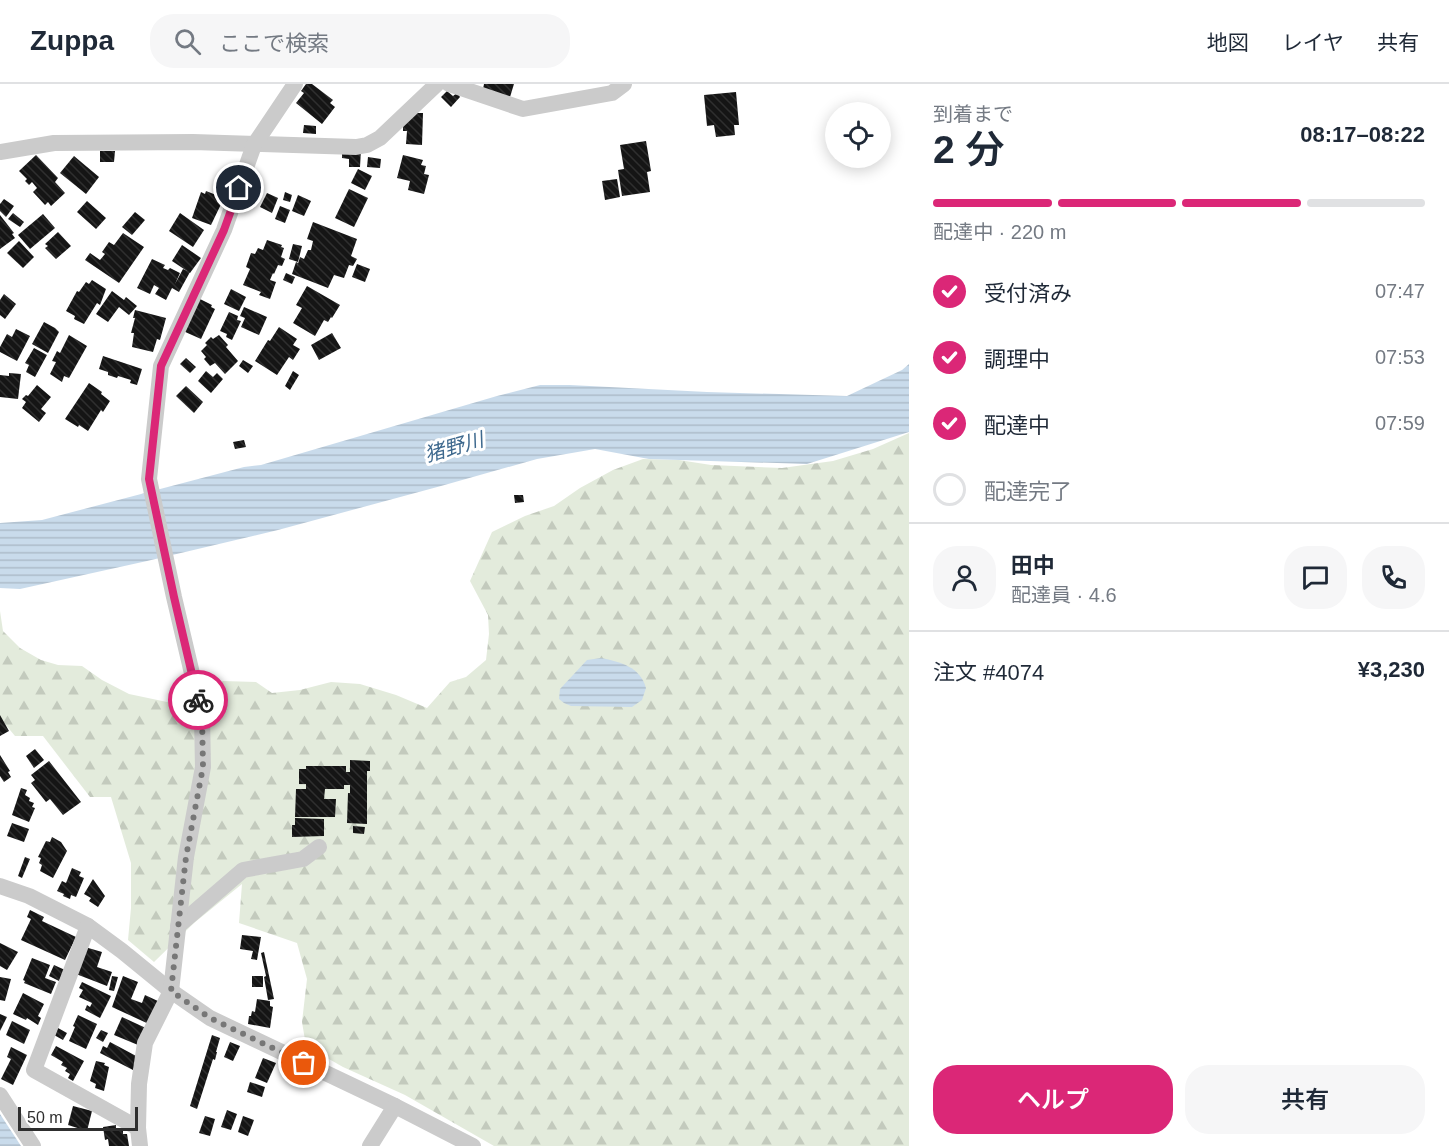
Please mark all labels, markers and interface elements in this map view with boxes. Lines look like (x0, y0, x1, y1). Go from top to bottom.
search box (150, 14, 570, 68)
text: Zuppa (30, 25, 114, 56)
icon: search (171, 25, 204, 58)
text: ここで検索 (219, 31, 329, 56)
text: 地図 (1207, 31, 1249, 54)
text: レイヤ (1282, 31, 1344, 54)
text: 共有 (1377, 31, 1419, 54)
map controls (825, 102, 891, 168)
button: locate (825, 102, 891, 168)
text: 到着まで (933, 103, 1013, 125)
text: 08:17–08:22 (1300, 122, 1425, 147)
text: 2 分 (933, 128, 1005, 171)
pin (213, 162, 264, 213)
icon: home (222, 171, 255, 204)
text: 配達中 · 220 m (933, 221, 1066, 243)
icon: check (933, 275, 966, 308)
text: 07:47 (1375, 280, 1425, 302)
text: 受付済み (984, 281, 1072, 306)
icon: check (933, 341, 966, 374)
text: 07:53 (1375, 346, 1425, 368)
text: 調理中 (984, 347, 1050, 372)
icon: check (933, 407, 966, 440)
text: 07:59 (1375, 412, 1425, 434)
text: 配達中 (984, 413, 1050, 438)
water label: 猪野川 (422, 428, 488, 466)
text: 配達完了 (984, 479, 1072, 504)
button: person (933, 546, 996, 609)
button: chat (1284, 546, 1347, 609)
button: phone (1362, 546, 1425, 609)
text: 田中 (1011, 553, 1055, 578)
text: 配達員 · 4.6 (1011, 584, 1117, 606)
text: ¥3,230 (1358, 657, 1425, 682)
text: 注文 #4074 (933, 660, 1044, 685)
courier (168, 670, 228, 730)
icon: bike (182, 684, 215, 717)
pin (278, 1037, 329, 1088)
icon: bag (287, 1046, 320, 1079)
button: ヘルプ (933, 1065, 1173, 1134)
button: 共有 (1185, 1065, 1425, 1134)
scale bar (18, 1104, 138, 1132)
text: 50 m (27, 1109, 63, 1126)

